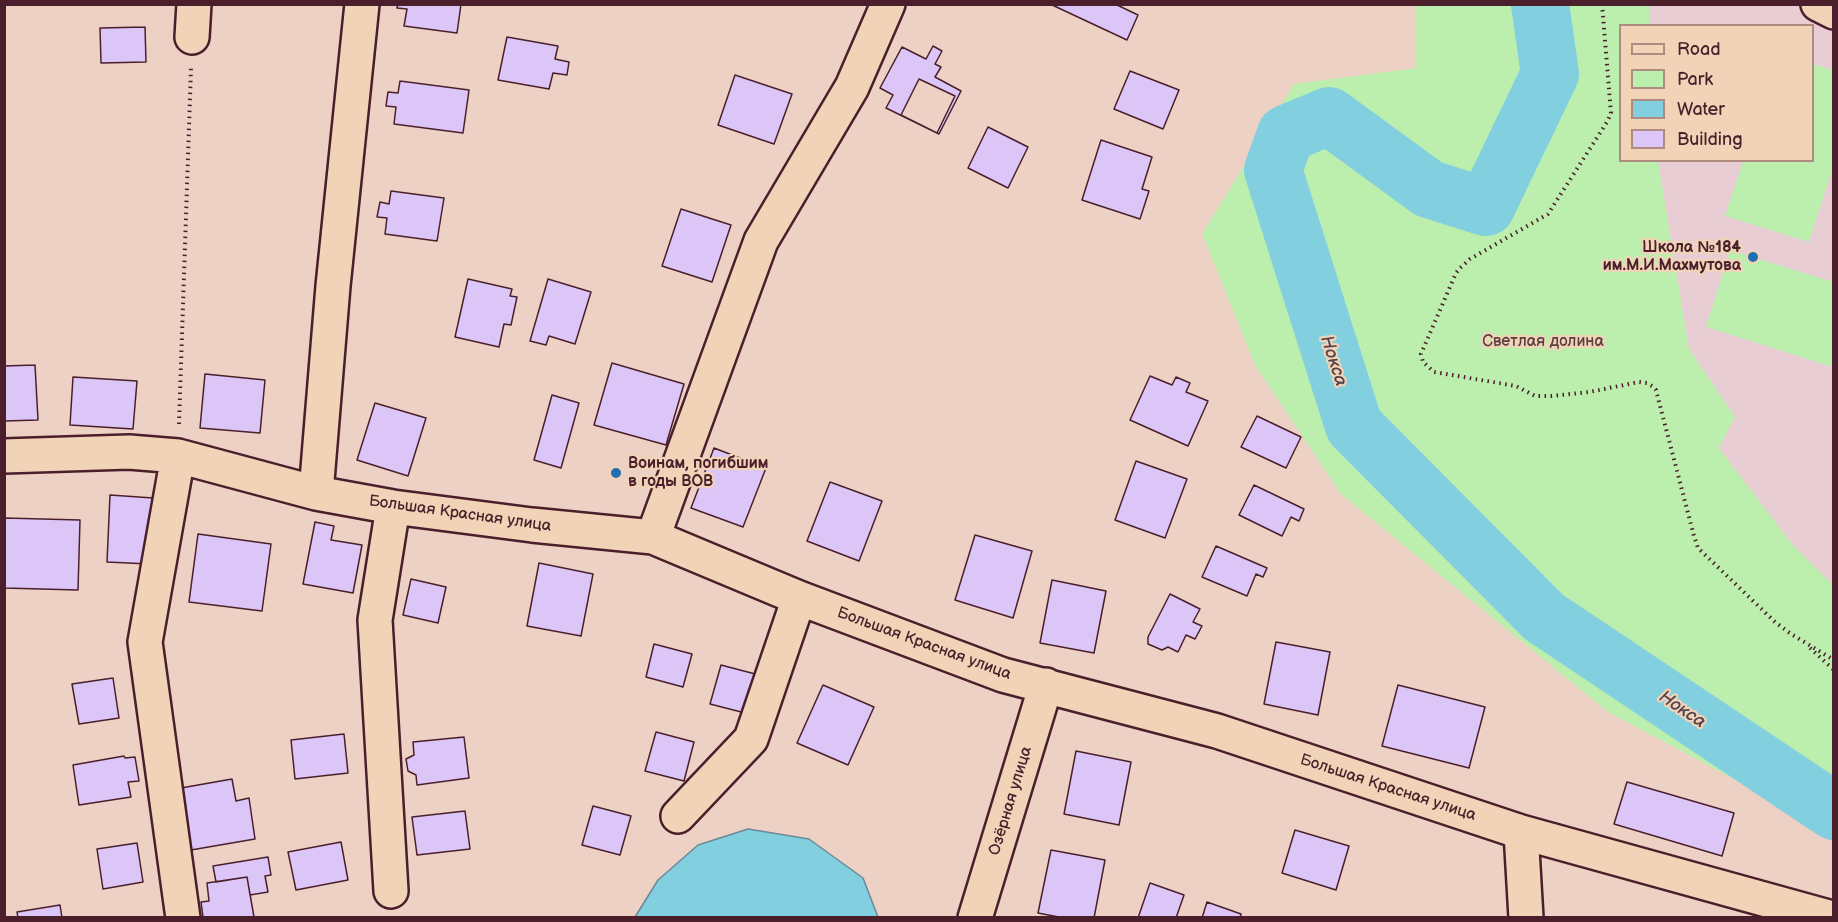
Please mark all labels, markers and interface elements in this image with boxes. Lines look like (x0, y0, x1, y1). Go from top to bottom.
legend (1619, 24, 1814, 162)
text: Road (1677, 39, 1721, 60)
text: Park (1677, 69, 1713, 90)
text: Water (1677, 99, 1725, 120)
text: Building (1677, 129, 1743, 150)
place label: Школа №184 им.М.И.Махмутова (1603, 238, 1741, 276)
marker: Школа №184 им.М.И.Махмутова (1746, 250, 1760, 264)
park label: Светлая долина (1482, 332, 1604, 352)
water label: Нокса (1315, 333, 1351, 389)
place label: Воинам, погибшим в годы ВОВ (628, 454, 768, 492)
marker: Воинам, погибшим в годы ВОВ (609, 466, 623, 480)
street label: Большая Красная улица (368, 492, 552, 536)
street label: Большая Красная улица (834, 604, 1014, 684)
water label: Нокса (1654, 687, 1710, 733)
street label: Озёрная улица (985, 744, 1037, 858)
street label: Большая Красная улица (1298, 750, 1478, 826)

